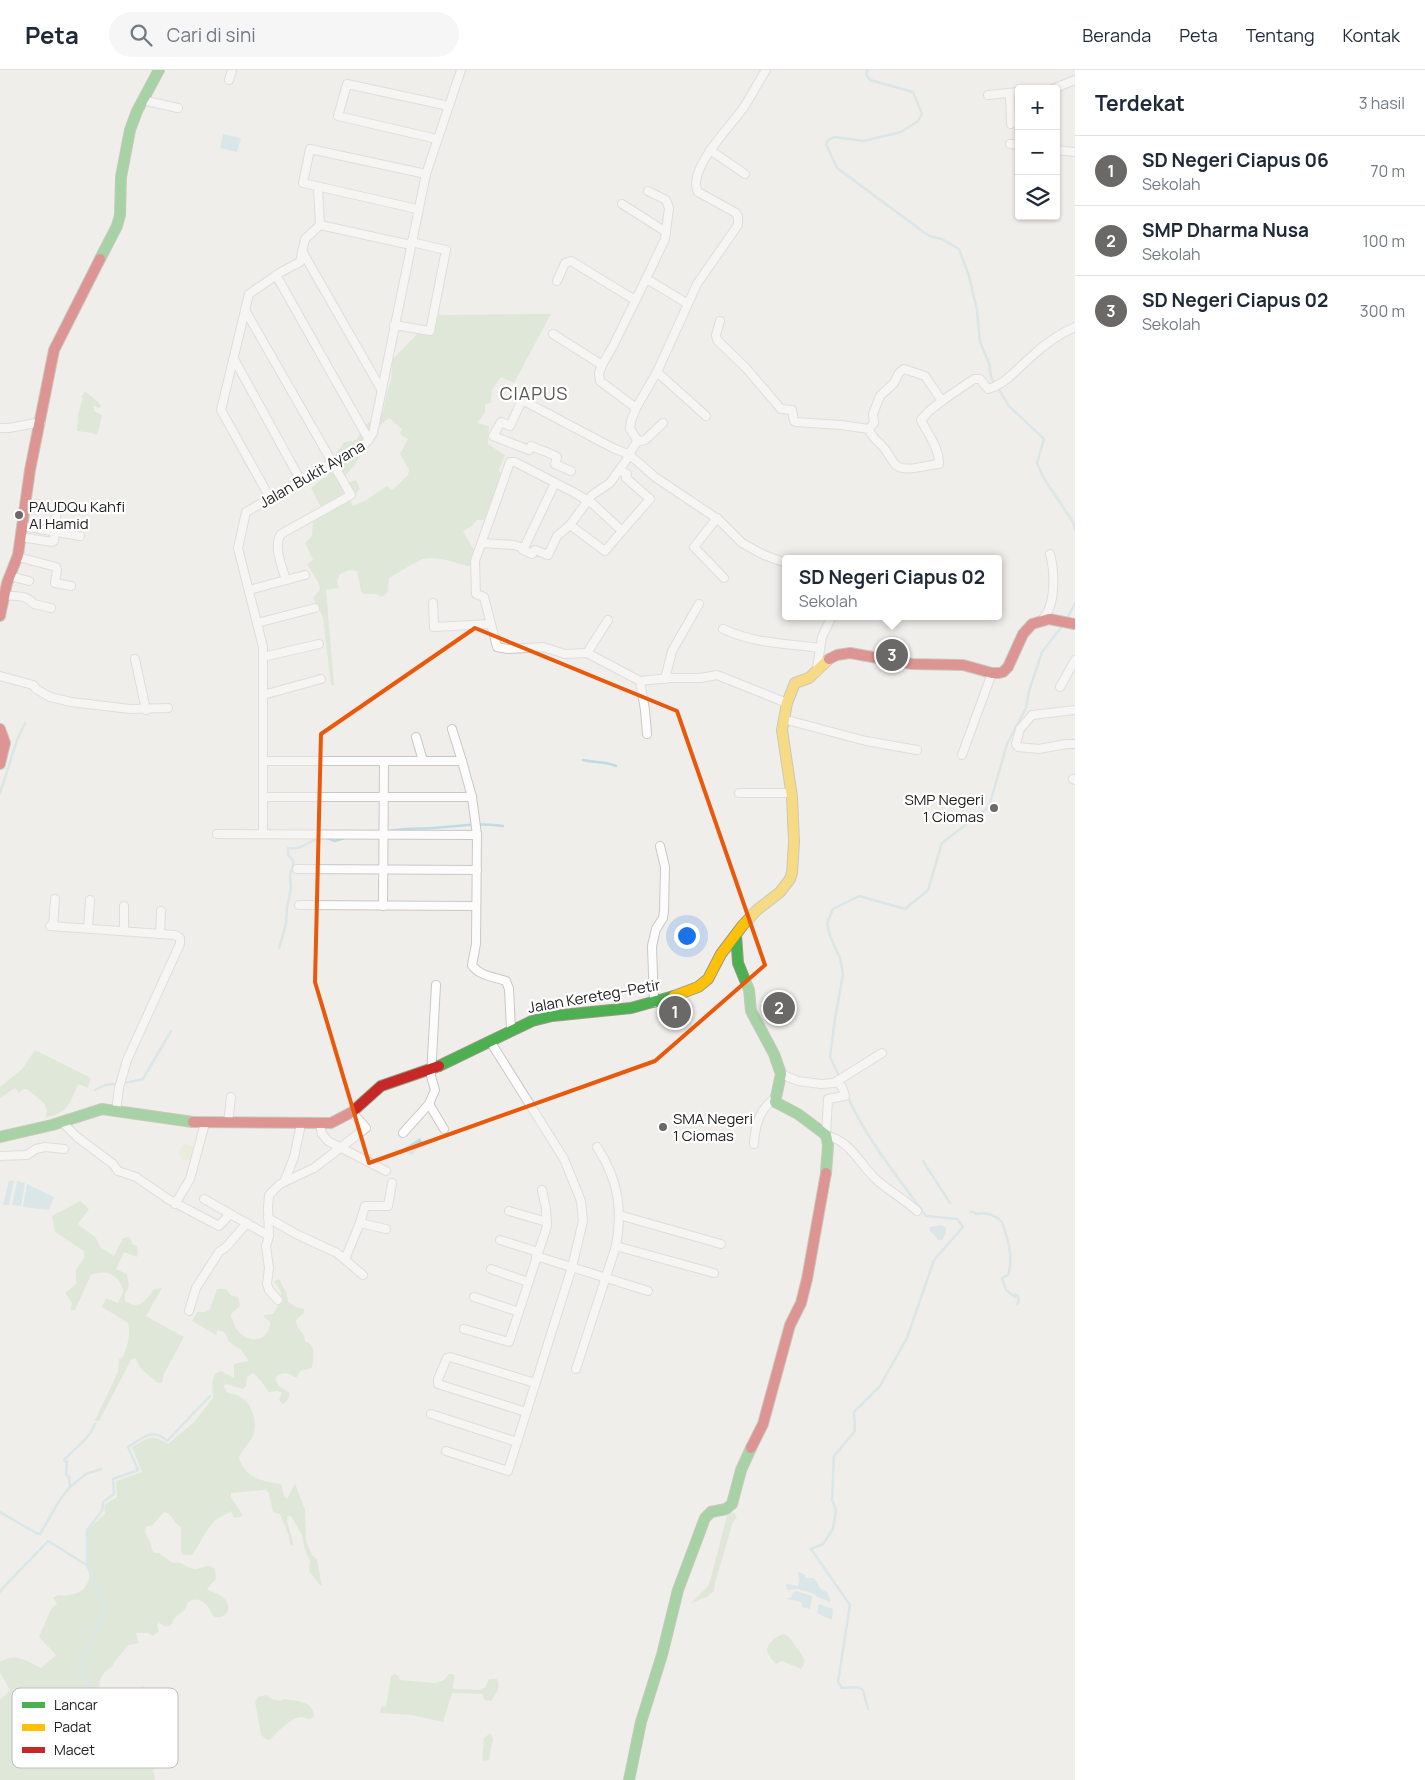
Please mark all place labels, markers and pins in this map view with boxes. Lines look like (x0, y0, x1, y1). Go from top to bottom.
place label: PAUDQu Kahfi Al Hamid (29, 496, 125, 534)
marker: PAUDQu Kahfi Al Hamid (13, 509, 25, 521)
pin: 3 (876, 636, 908, 674)
place label: SMP Negeri 1 Ciomas (904, 789, 984, 827)
marker: SMP Negeri 1 Ciomas (988, 802, 1000, 814)
pin: 2 (763, 989, 795, 1027)
pin: 1 (659, 993, 691, 1031)
place label: SMA Negeri 1 Ciomas (673, 1108, 753, 1146)
marker: SMA Negeri 1 Ciomas (657, 1121, 669, 1133)

